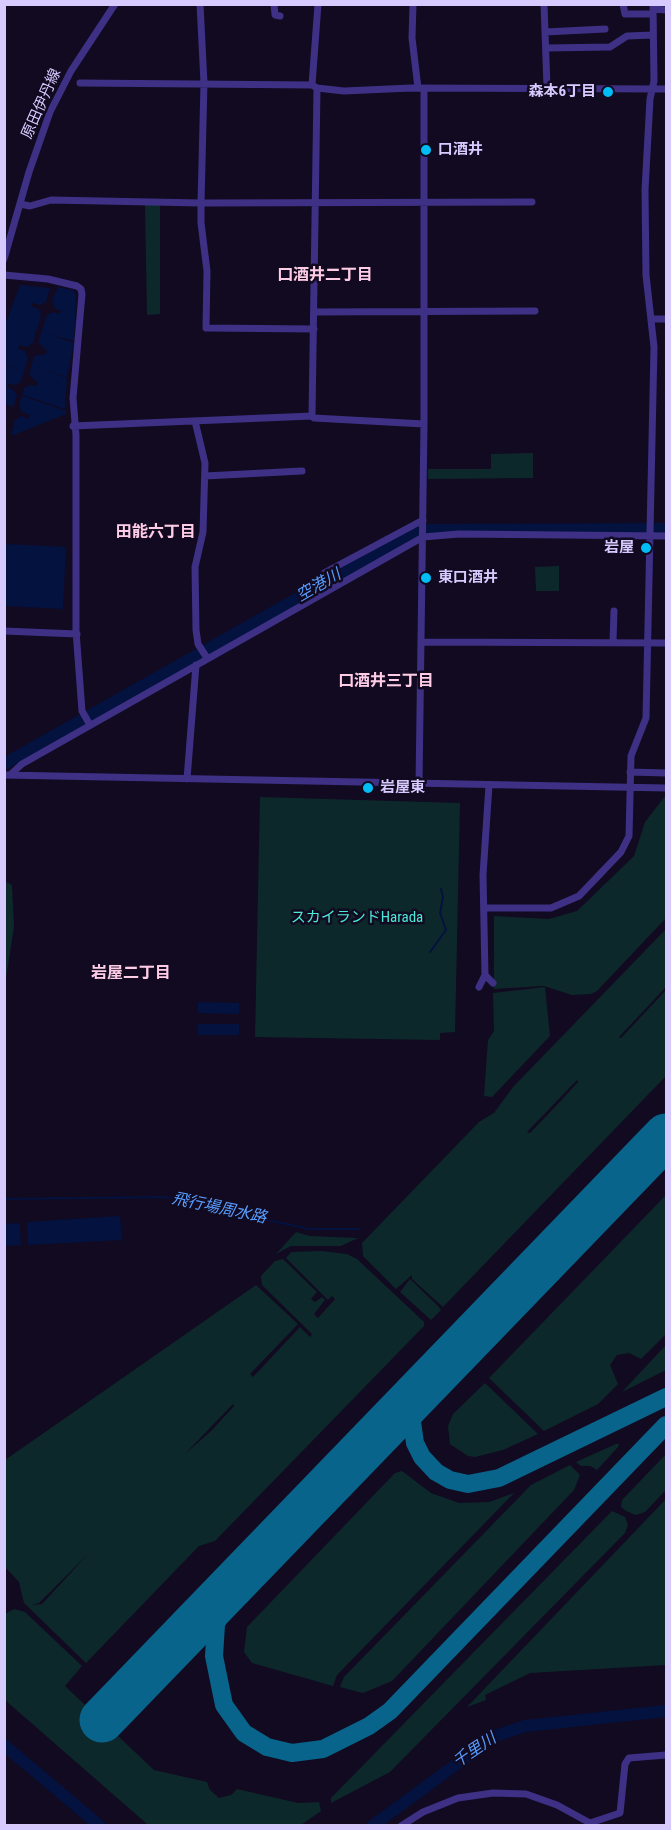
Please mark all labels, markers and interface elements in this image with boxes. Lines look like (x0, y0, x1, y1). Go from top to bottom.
street label: 原田伊丹線 (19, 66, 65, 142)
place label: 森本6丁目 (528, 83, 596, 101)
marker: 森本6丁目 (601, 85, 615, 99)
place label: 口酒井 (438, 141, 483, 159)
marker: 口酒井 (419, 143, 433, 157)
district label: 口酒井二丁目 (277, 266, 373, 286)
district label: 田能六丁目 (116, 523, 196, 543)
place label: 岩屋 (604, 539, 634, 557)
marker: 岩屋 (639, 541, 653, 555)
water label: 空港川 (293, 566, 345, 606)
place label: 東口酒井 (438, 569, 498, 587)
marker: 東口酒井 (419, 571, 433, 585)
district label: 口酒井三丁目 (338, 672, 434, 692)
place label: 岩屋東 (380, 779, 425, 797)
marker: 岩屋東 (361, 781, 375, 795)
park label: スカイランドHarada (291, 909, 423, 927)
district label: 岩屋二丁目 (91, 964, 171, 984)
water label: 飛行場周水路 (170, 1190, 268, 1228)
water label: 千里川 (450, 1730, 500, 1772)

